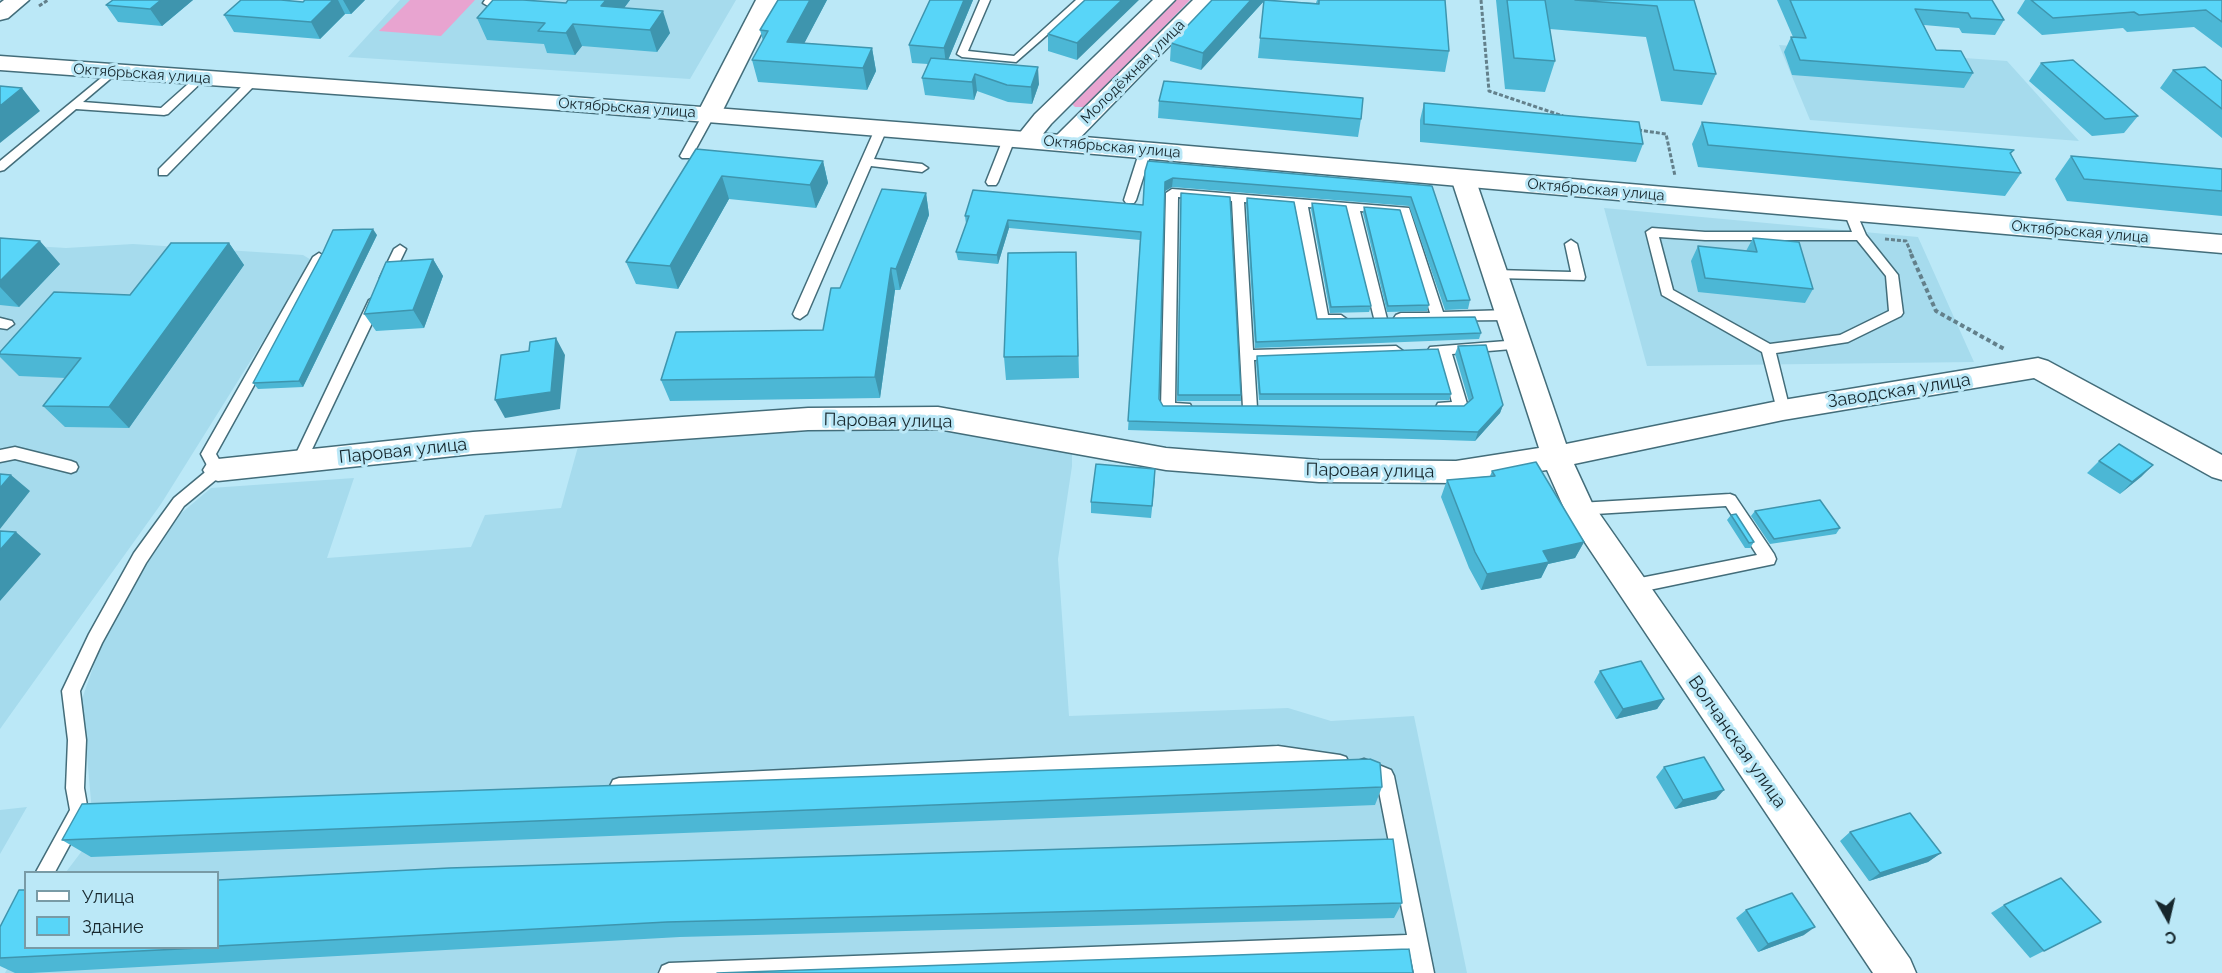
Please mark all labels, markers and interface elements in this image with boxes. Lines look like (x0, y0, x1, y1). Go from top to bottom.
street label: Молодёжная улица (1077, 16, 1189, 128)
street label: Октябрьская улица (73, 60, 211, 88)
street label: Октябрьская улица (558, 94, 696, 122)
street label: Октябрьская улица (1043, 132, 1181, 162)
street label: Октябрьская улица (1527, 175, 1665, 205)
street label: Октябрьская улица (2011, 217, 2149, 247)
street label: Заводская улица (1826, 369, 1972, 413)
street label: Паровая улица (823, 409, 953, 433)
street label: Паровая улица (338, 434, 468, 468)
street label: Паровая улица (1305, 459, 1435, 483)
street label: Волчанская улица (1683, 672, 1791, 812)
legend (24, 871, 219, 949)
text: Улица (82, 886, 134, 907)
north arrow (2138, 889, 2198, 949)
text: Здание (82, 916, 144, 937)
text: С (2164, 927, 2177, 947)

